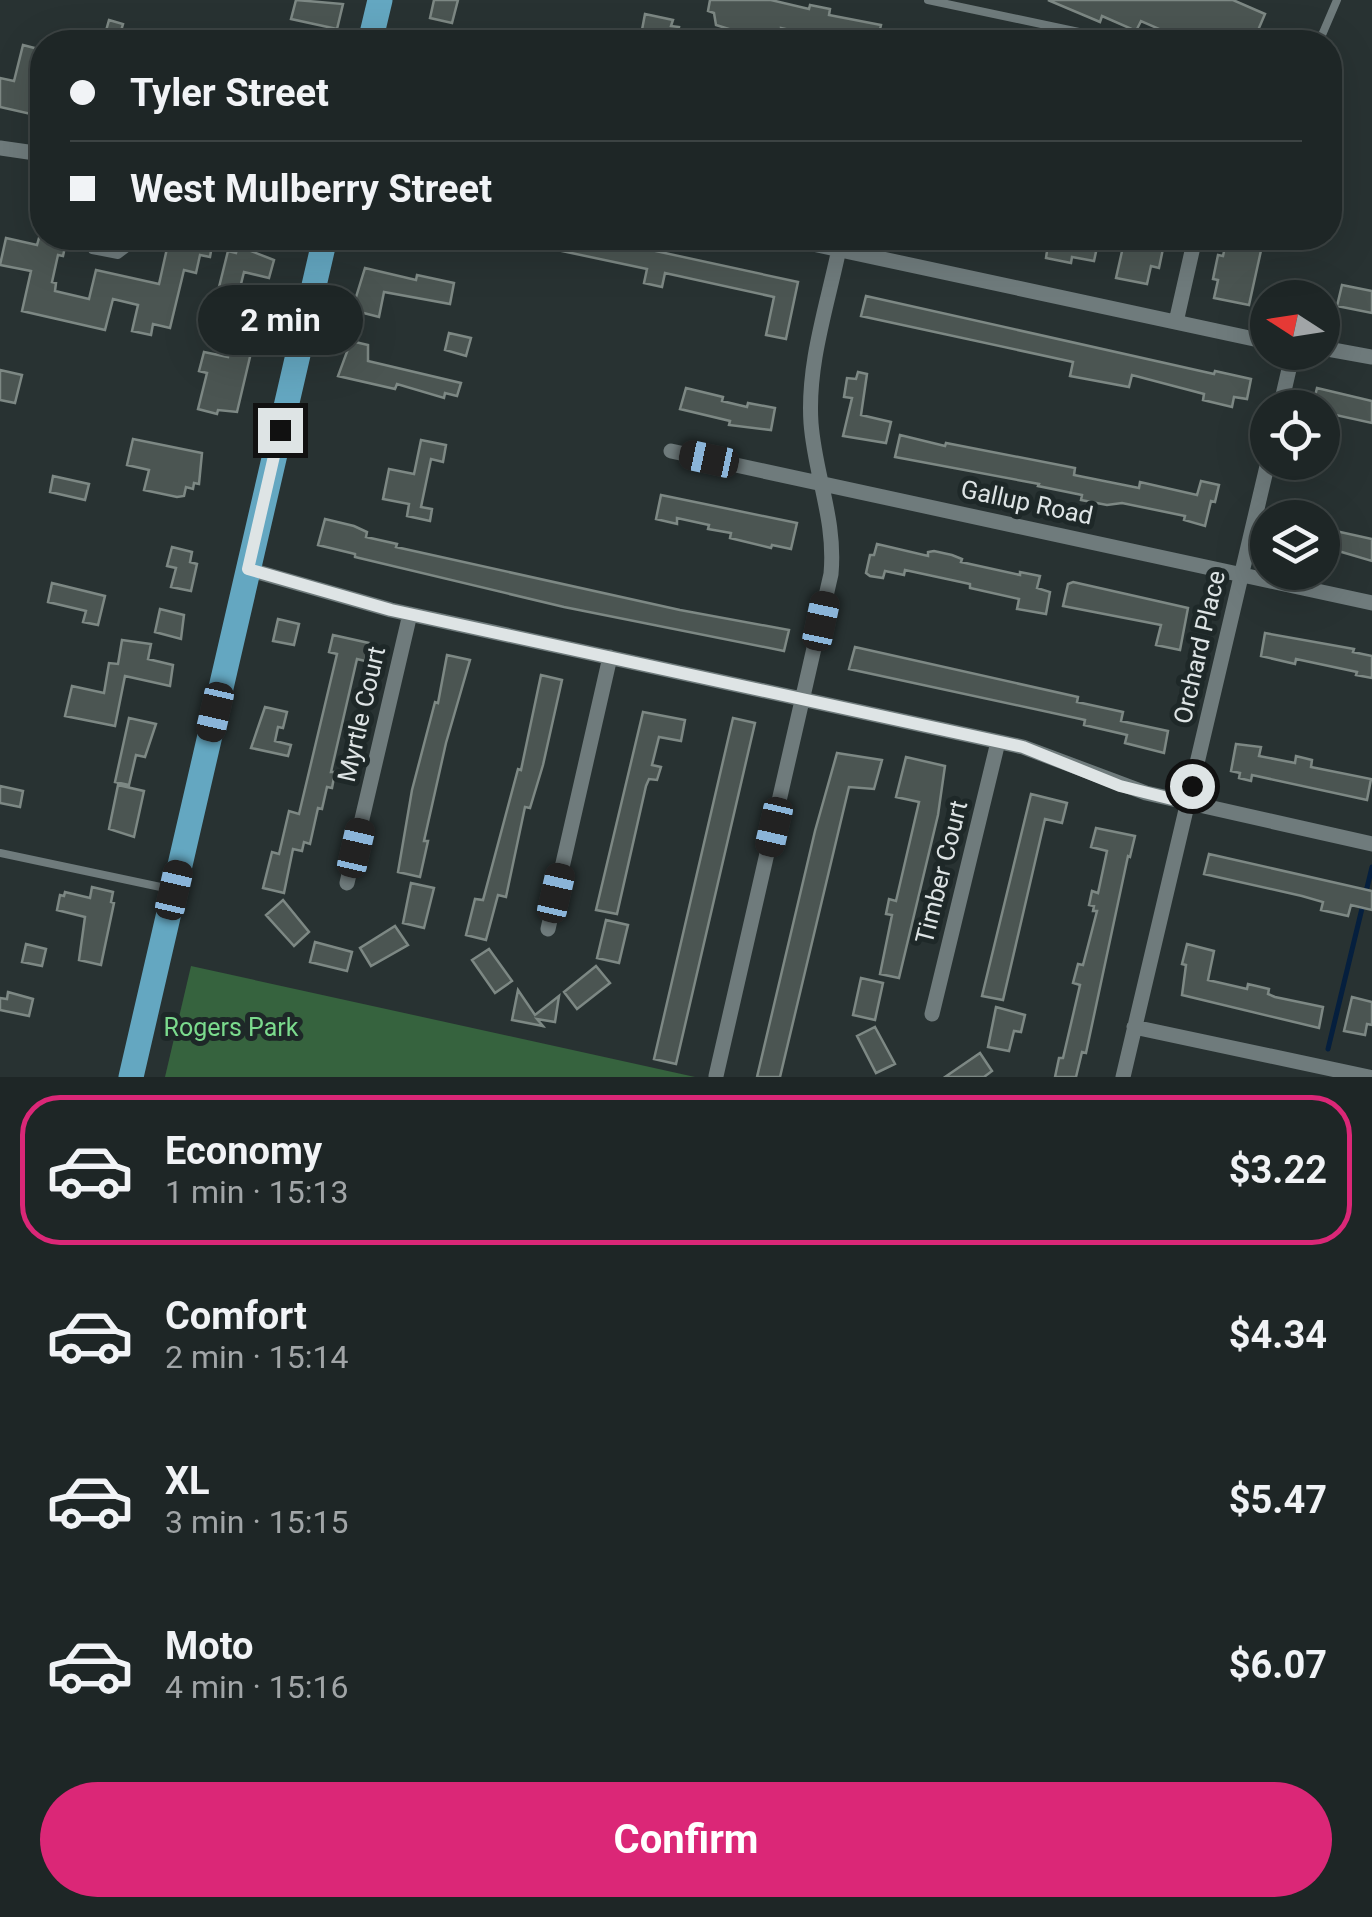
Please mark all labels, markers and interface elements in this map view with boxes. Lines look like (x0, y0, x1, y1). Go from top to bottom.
text: Tyler Street (130, 71, 329, 115)
text: West Mulberry Street (130, 167, 492, 211)
north arrow (1250, 280, 1340, 370)
map controls (1250, 280, 1340, 590)
callout: 2 min (198, 285, 362, 355)
text: 2 min (240, 301, 321, 339)
button: locate (1250, 390, 1340, 480)
route end (258, 408, 303, 453)
car (677, 438, 741, 480)
street label: Gallup Road (958, 474, 1096, 531)
button: layers (1250, 500, 1340, 590)
street label: Orchard Place (1168, 568, 1231, 726)
car (800, 589, 842, 653)
street label: Myrtle Court (332, 644, 391, 785)
car (194, 679, 236, 745)
route start (1170, 764, 1215, 809)
car (753, 794, 795, 860)
street label: Timber Court (910, 798, 973, 947)
car (335, 815, 377, 881)
car (153, 857, 195, 923)
car (535, 860, 577, 926)
park label: Rogers Park (164, 1013, 299, 1042)
icon: car (45, 1125, 135, 1215)
text: Economy (165, 1129, 322, 1173)
text: $3.22 (1229, 1148, 1327, 1192)
text: 1 min · 15:13 (165, 1173, 348, 1211)
icon: car (45, 1290, 135, 1380)
text: Comfort (165, 1294, 307, 1338)
text: $4.34 (1229, 1313, 1327, 1357)
text: 2 min · 15:14 (165, 1338, 348, 1376)
icon: car (45, 1455, 135, 1545)
text: XL (165, 1459, 210, 1503)
text: $5.47 (1229, 1478, 1327, 1522)
text: 3 min · 15:15 (165, 1503, 348, 1541)
icon: car (45, 1620, 135, 1710)
text: Moto (165, 1624, 254, 1668)
text: $6.07 (1229, 1643, 1327, 1687)
text: 4 min · 15:16 (165, 1668, 348, 1706)
button: Confirm (40, 1782, 1332, 1897)

